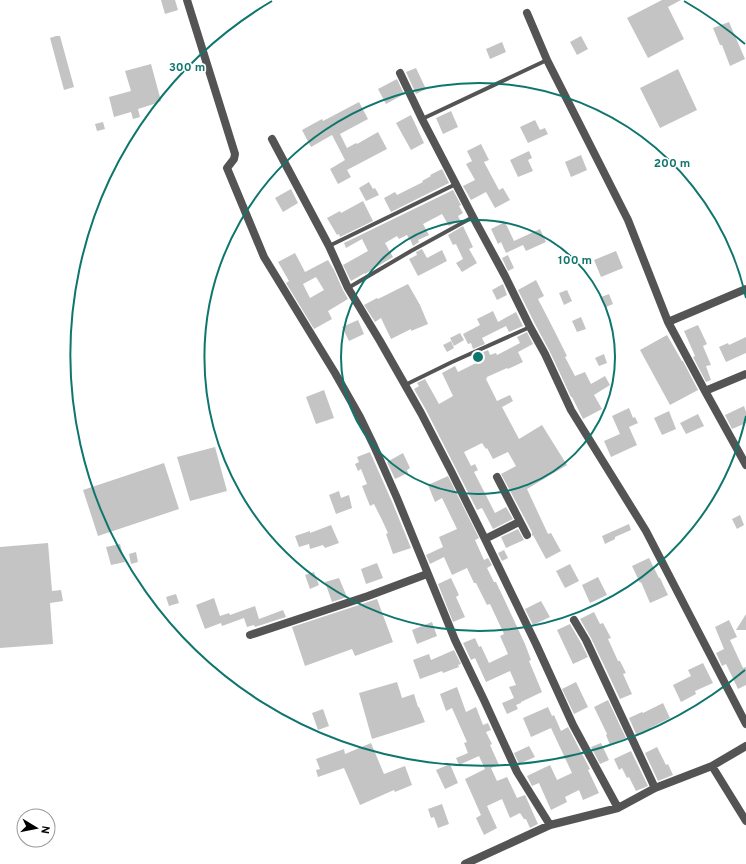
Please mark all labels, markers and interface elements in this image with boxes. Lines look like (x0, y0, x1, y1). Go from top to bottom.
text: 300 m (169, 60, 205, 76)
text: 200 m (654, 156, 690, 172)
text: 100 m (558, 253, 592, 269)
centre of rings (471, 350, 485, 364)
north arrow (16, 808, 56, 848)
text: N (37, 824, 52, 835)

